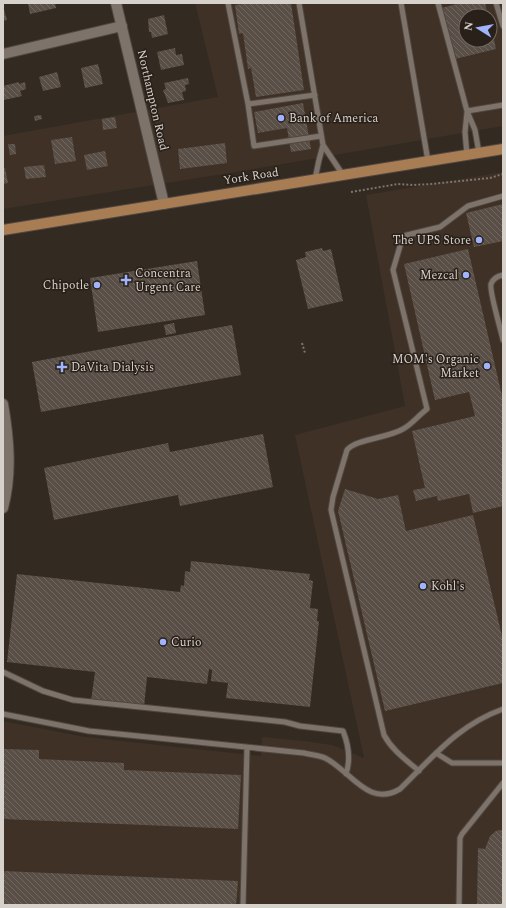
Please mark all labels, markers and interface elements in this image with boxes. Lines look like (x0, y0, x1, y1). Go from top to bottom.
north arrow (458, 8, 498, 48)
text: N (459, 20, 478, 32)
street label: Northampton Road (132, 48, 173, 153)
place label: Bank of America (289, 109, 378, 128)
marker: Bank of America (276, 113, 286, 123)
street label: York Road (222, 163, 280, 190)
place label: The UPS Store (393, 231, 471, 250)
marker: The UPS Store (474, 235, 484, 245)
place label: Concentra Urgent Care (135, 264, 201, 297)
place label: Mezcal (420, 266, 458, 285)
marker: Mezcal (461, 270, 471, 280)
marker: Concentra Urgent Care (120, 274, 132, 286)
place label: Chipotle (43, 276, 89, 295)
marker: Chipotle (92, 280, 102, 290)
place label: MOM's Organic Market (392, 350, 479, 383)
place label: DaVita Dialysis (71, 358, 154, 377)
marker: DaVita Dialysis (56, 361, 68, 373)
marker: MOM's Organic Market (482, 361, 492, 371)
place label: Kohl's (431, 577, 465, 596)
marker: Kohl's (418, 581, 428, 591)
place label: Curio (171, 633, 201, 652)
marker: Curio (158, 637, 168, 647)

